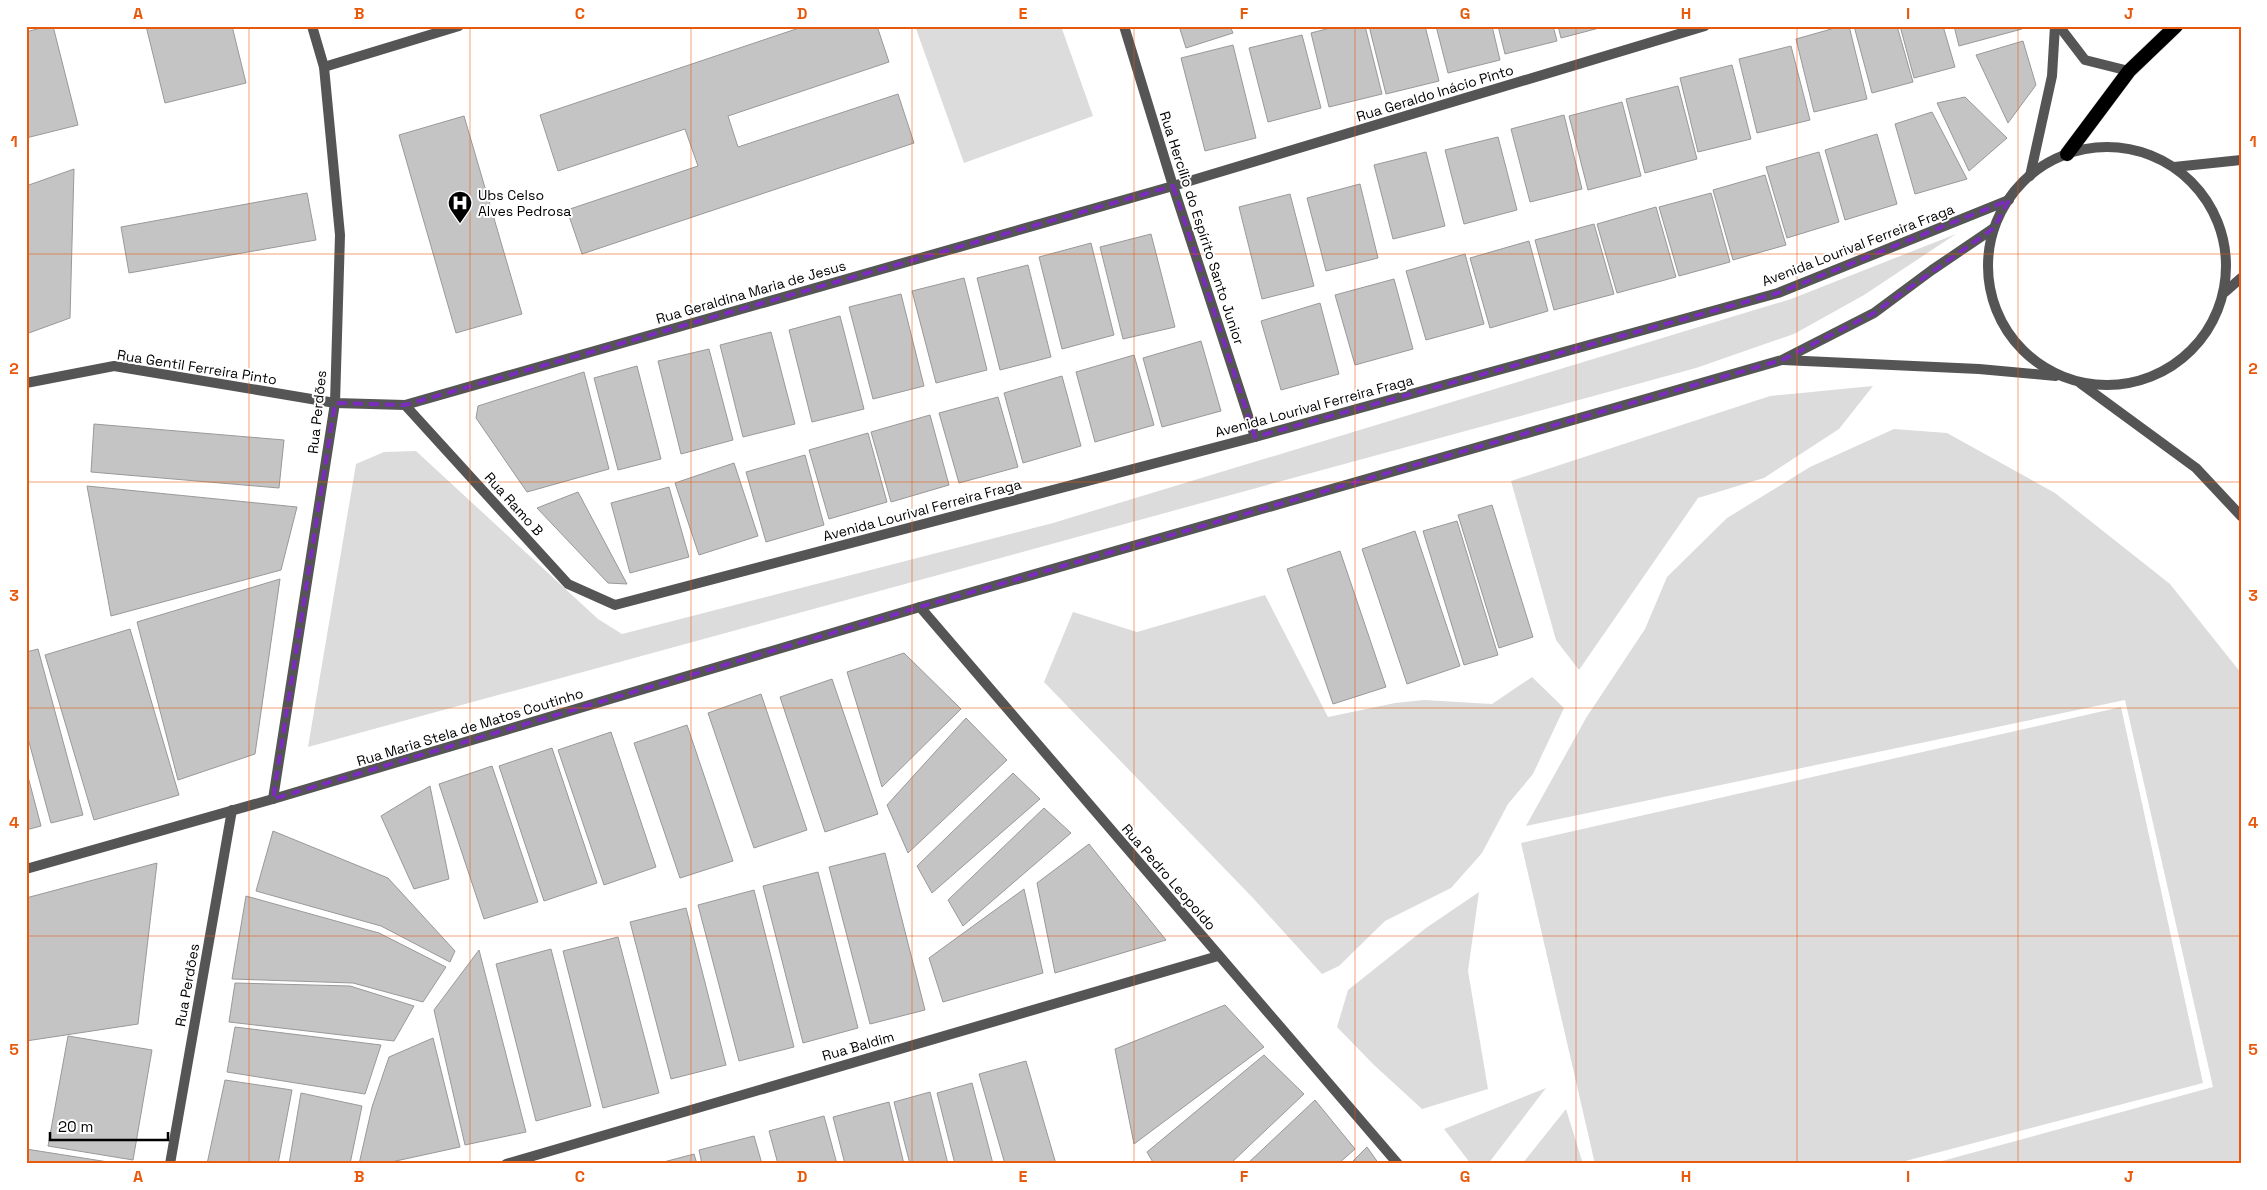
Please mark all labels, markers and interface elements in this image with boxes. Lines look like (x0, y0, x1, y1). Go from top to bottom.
text: A (133, 3, 143, 24)
text: B (354, 3, 364, 24)
text: C (575, 3, 585, 24)
text: D (797, 3, 807, 24)
text: E (1019, 3, 1028, 24)
text: F (1240, 3, 1249, 24)
text: G (1460, 3, 1470, 24)
text: H (1681, 3, 1691, 24)
text: I (1906, 3, 1910, 24)
text: J (2124, 3, 2134, 24)
street label: Rua Geraldo Inácio Pinto (1354, 61, 1516, 125)
street label: Rua Hercílio do Espírito Santo Junior (1156, 109, 1248, 347)
text: 1 (10, 131, 18, 152)
text: 1 (2249, 131, 2257, 152)
place label: Ubs Celso Alves Pedrosa (478, 186, 571, 220)
hospital icon: Ubs Celso Alves Pedrosa (447, 190, 473, 224)
street label: Avenida Lourival Ferreira Fraga (1759, 200, 1957, 290)
street label: Rua Geraldina Maria de Jesus (654, 256, 848, 328)
street label: Rua Gentil Ferreira Pinto (116, 345, 278, 389)
text: 2 (9, 358, 19, 379)
text: 2 (2248, 358, 2258, 379)
street label: Rua Perdões (304, 369, 330, 455)
street label: Avenida Lourival Ferreira Fraga (1213, 371, 1415, 441)
street label: Rua Ramo B (481, 468, 547, 540)
street label: Avenida Lourival Ferreira Fraga (821, 475, 1023, 545)
text: 3 (9, 585, 19, 606)
text: 3 (2248, 585, 2258, 606)
street label: Rua Maria Stela de Matos Coutinho (355, 684, 585, 770)
text: 4 (9, 812, 19, 833)
text: 4 (2248, 812, 2258, 833)
street label: Rua Pedro Leopoldo (1118, 820, 1220, 934)
street label: Rua Perdões (171, 942, 203, 1028)
street label: Rua Baldim (820, 1027, 896, 1065)
text: 5 (9, 1039, 19, 1060)
text: 5 (2248, 1039, 2258, 1060)
scale bar (50, 1110, 168, 1142)
text: 20 m (58, 1117, 93, 1136)
text: A (133, 1166, 143, 1187)
text: B (354, 1166, 364, 1187)
text: C (575, 1166, 585, 1187)
text: D (797, 1166, 807, 1187)
text: E (1019, 1166, 1028, 1187)
text: F (1240, 1166, 1249, 1187)
text: G (1460, 1166, 1470, 1187)
text: H (1681, 1166, 1691, 1187)
text: I (1906, 1166, 1910, 1187)
text: J (2124, 1166, 2134, 1187)

